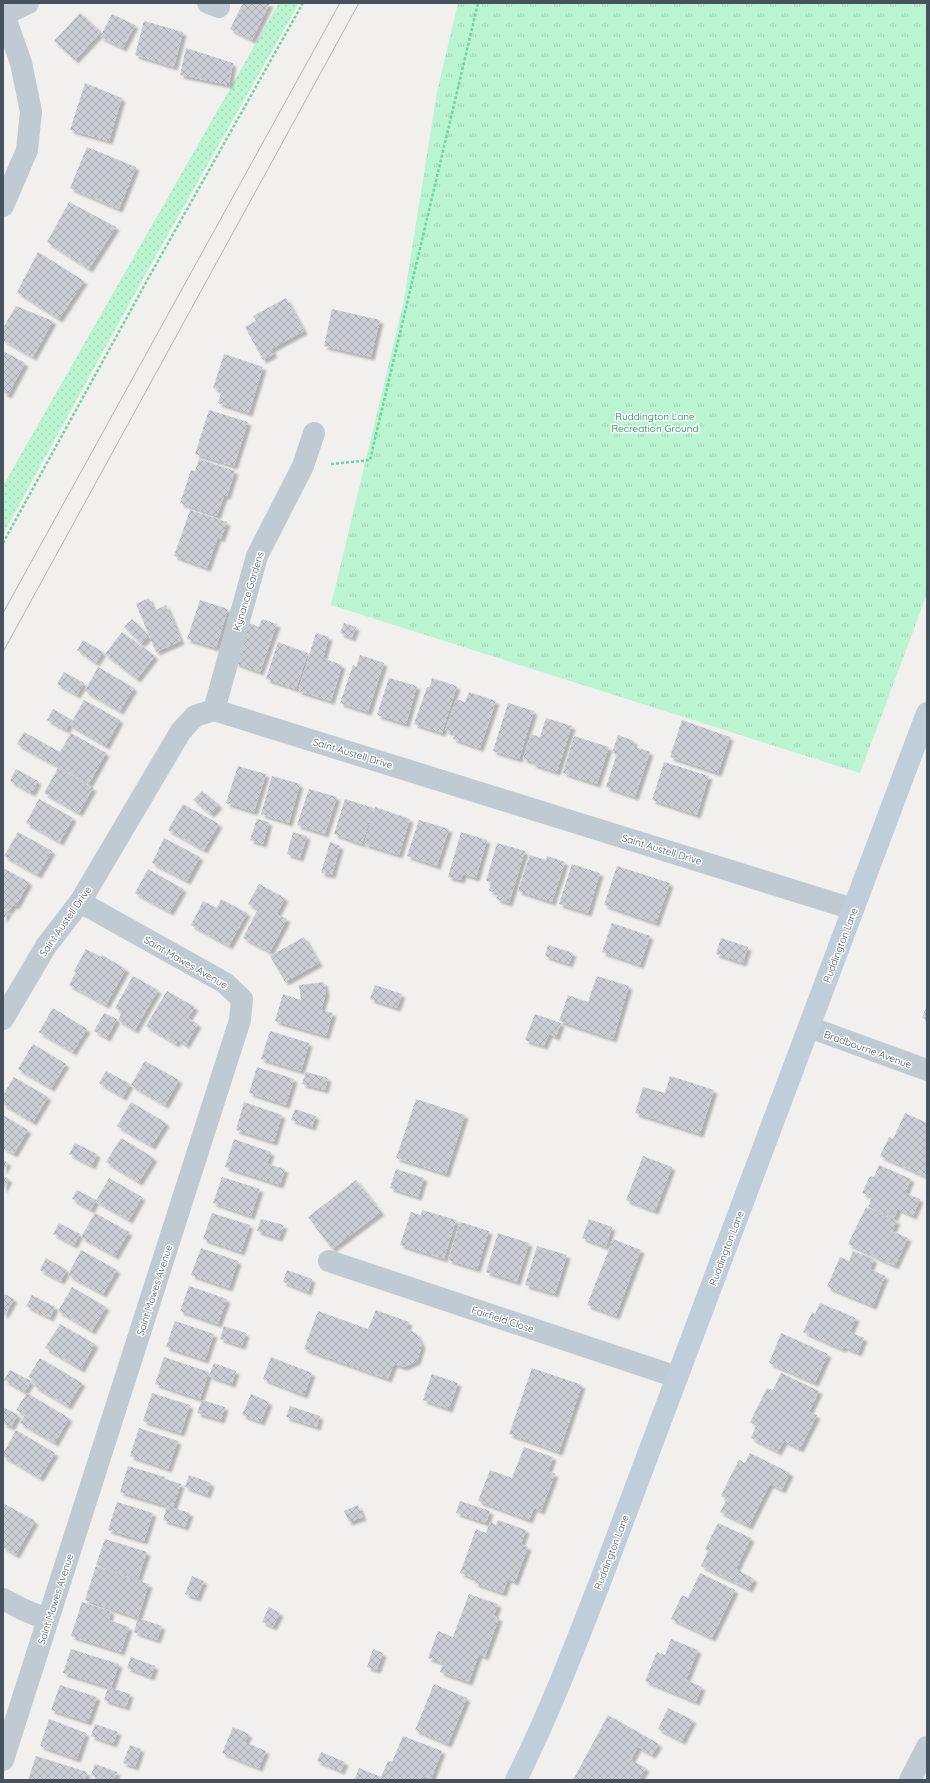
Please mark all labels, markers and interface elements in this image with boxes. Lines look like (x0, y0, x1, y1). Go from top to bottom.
park label: Ruddington Lane Recreation Ground (611, 410, 699, 435)
street label: Kynance Gardens (230, 550, 267, 632)
street label: Saint Austell Drive (311, 735, 395, 772)
street label: Saint Austell Drive (620, 831, 704, 868)
street label: Saint Austell Drive (36, 883, 95, 959)
street label: Ruddington Lane (820, 906, 861, 985)
street label: Saint Mawes Avenue (141, 933, 230, 992)
street label: Bradbourne Avenue (822, 1028, 914, 1071)
street label: Ruddington Lane (706, 1209, 747, 1288)
street label: Saint Mawes Avenue (134, 1243, 175, 1337)
street label: Fairfield Close (470, 1303, 536, 1336)
street label: Ruddington Lane (591, 1513, 632, 1592)
street label: Saint Mawes Avenue (35, 1552, 76, 1646)

